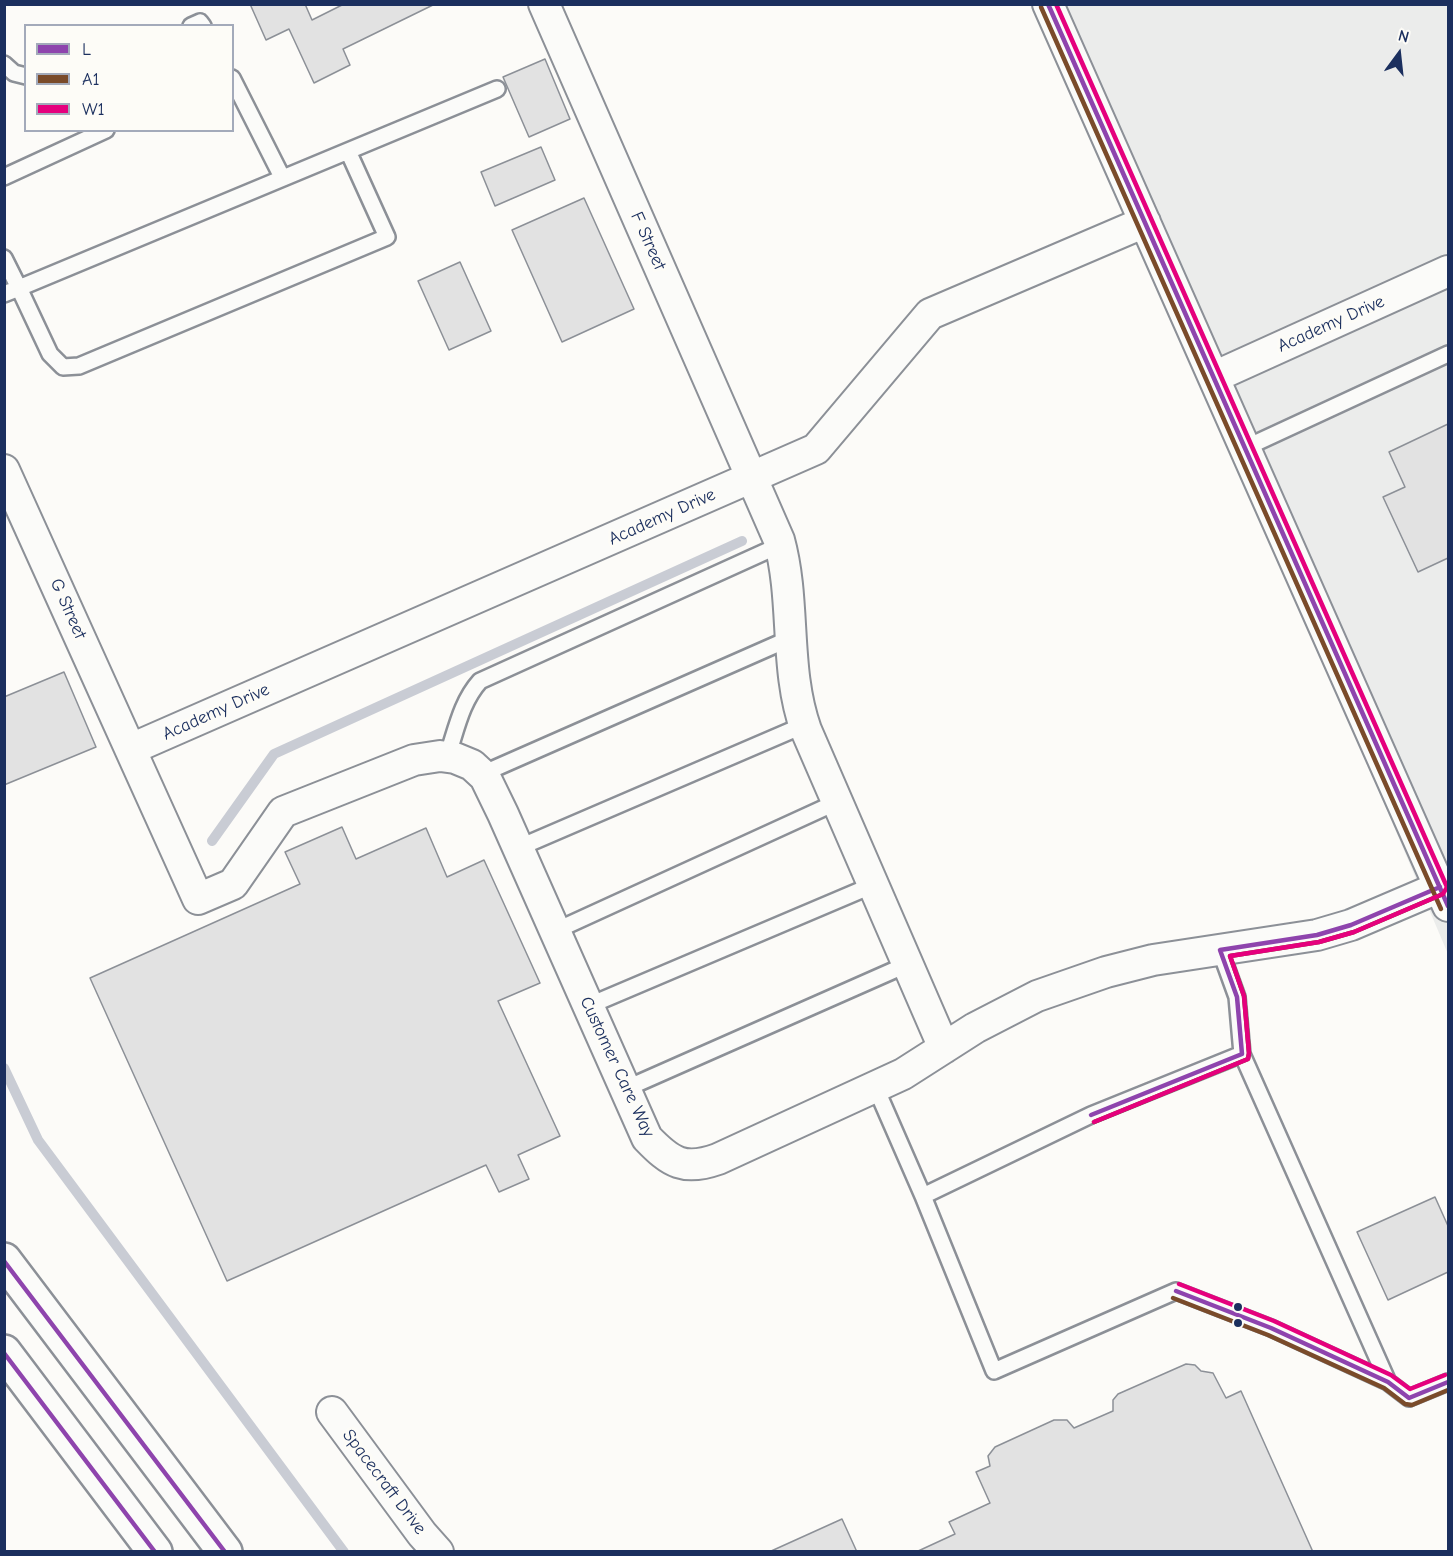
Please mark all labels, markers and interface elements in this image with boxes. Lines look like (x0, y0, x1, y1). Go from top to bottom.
legend (24, 24, 234, 132)
north arrow (1369, 24, 1429, 84)
text: N (1396, 27, 1411, 47)
text: L (82, 39, 91, 60)
text: A1 (82, 69, 100, 90)
text: W1 (82, 99, 105, 120)
street label: F Street (626, 209, 670, 273)
street label: Academy Drive (1274, 291, 1388, 357)
street label: Academy Drive (605, 484, 719, 550)
street label: G Street (45, 575, 91, 643)
street label: Academy Drive (159, 679, 273, 745)
street label: Customer Care Way (575, 993, 659, 1141)
unlabelled marker (1232, 1301, 1244, 1313)
unlabelled marker (1232, 1317, 1244, 1329)
street label: Spacecraft Drive (337, 1425, 431, 1539)

